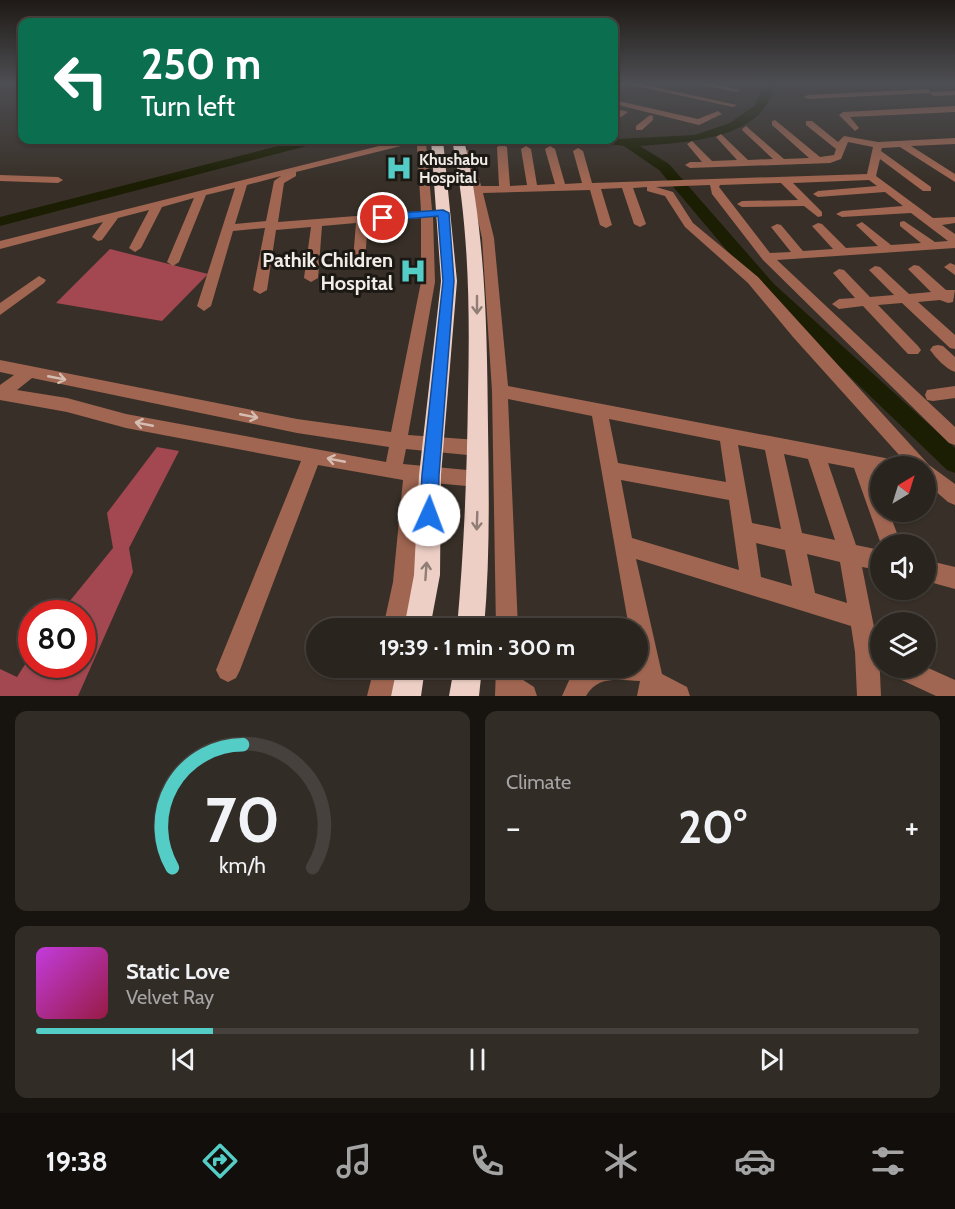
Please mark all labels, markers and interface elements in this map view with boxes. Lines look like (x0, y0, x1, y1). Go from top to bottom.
text: 250 m (141, 38, 261, 90)
icon: left (42, 42, 120, 120)
text: Turn left (141, 90, 235, 123)
place label: Khushabu Hospital (419, 150, 488, 187)
hospital icon: Khushabu Hospital (384, 153, 414, 183)
pin (357, 192, 408, 243)
icon: arrive (366, 201, 399, 234)
place label: Pathik Children Hospital (262, 248, 393, 295)
hospital icon: Pathik Children Hospital (398, 256, 428, 286)
one-way arrow (472, 294, 483, 314)
one-way arrow (47, 373, 67, 384)
one-way arrow (238, 411, 258, 422)
one-way arrow (135, 418, 154, 429)
one-way arrow (326, 454, 346, 465)
north arrow (870, 456, 936, 522)
map controls (870, 456, 936, 678)
position arrow (397, 483, 461, 547)
one-way arrow (471, 510, 482, 530)
button: sound (870, 534, 936, 600)
one-way arrow (421, 561, 432, 581)
speed limit sign: 80 (18, 600, 96, 678)
button: layers (870, 612, 936, 678)
text: 19:39 · 1 min · 300 m (379, 634, 575, 661)
text: Climate (506, 770, 571, 794)
text: 70 (205, 782, 280, 858)
text: 20° (678, 800, 747, 854)
text: − (506, 807, 521, 847)
text: + (904, 807, 919, 847)
text: km/h (219, 852, 266, 878)
text: Static Love (126, 958, 230, 985)
text: Velvet Ray (126, 985, 214, 1009)
icon: previous (167, 1043, 200, 1076)
icon: pause (461, 1043, 494, 1076)
icon: next (755, 1043, 788, 1076)
icon: directions (199, 1140, 241, 1182)
icon: music (333, 1140, 375, 1182)
icon: phone (466, 1140, 508, 1182)
icon: climate (600, 1140, 642, 1182)
icon: car (734, 1140, 776, 1182)
icon: filters (867, 1140, 909, 1182)
text: 19:38 (46, 1145, 108, 1178)

